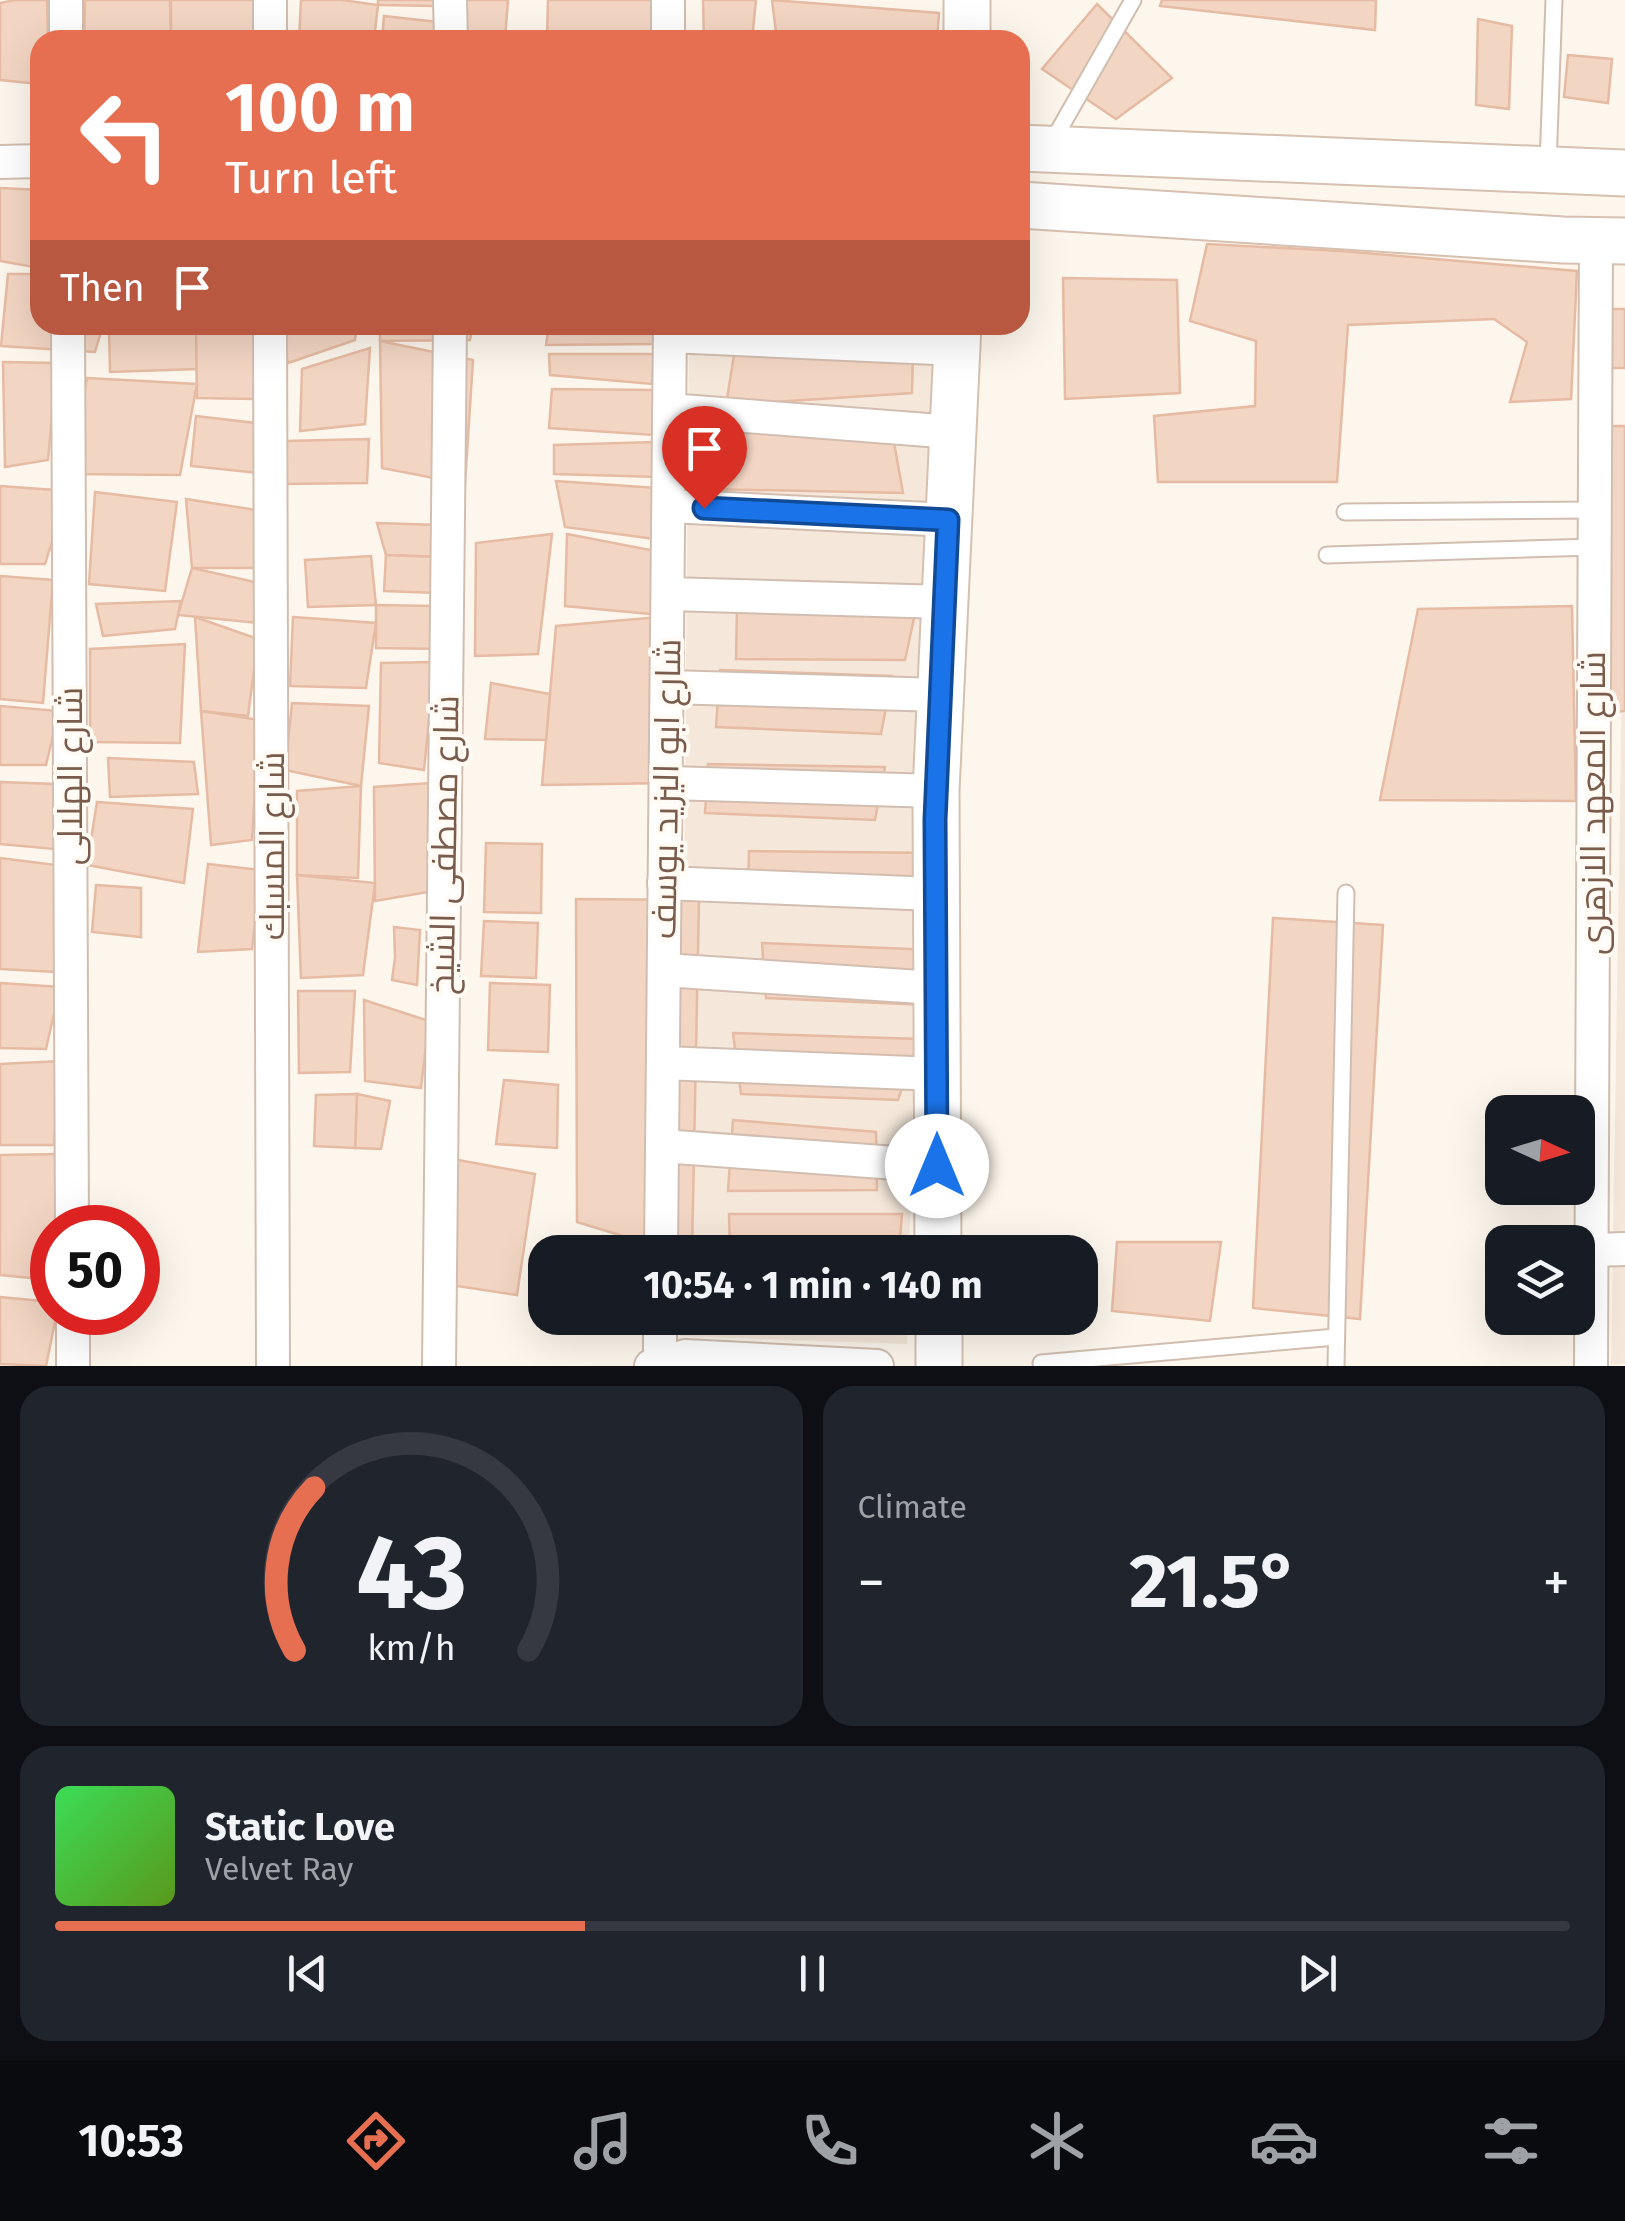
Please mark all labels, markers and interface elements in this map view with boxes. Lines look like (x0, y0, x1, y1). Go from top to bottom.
text: 100 m (225, 66, 415, 150)
icon: left (60, 70, 190, 200)
text: Turn left (225, 151, 397, 205)
icon: arrive (165, 260, 220, 315)
text: Then (60, 265, 145, 311)
pin (662, 406, 747, 509)
icon: arrive (677, 421, 732, 476)
street label: شارع ابو اليزيد يوسف (642, 638, 692, 940)
street label: شارع المعهد الازهرى (1572, 651, 1616, 955)
street label: شارع الهلالى (49, 687, 93, 865)
street label: شارع مصطفى الشيخ (420, 695, 470, 995)
street label: شارع المسبك (251, 752, 295, 940)
north arrow (1485, 1095, 1595, 1205)
map controls (1485, 1095, 1595, 1335)
position arrow (885, 1114, 989, 1218)
speed limit sign: 50 (30, 1205, 160, 1335)
button: layers (1485, 1225, 1595, 1335)
text: 10:54 · 1 min · 140 m (643, 1262, 983, 1308)
text: Climate (858, 1488, 967, 1526)
text: 43 (356, 1511, 467, 1636)
text: 21.5° (1129, 1537, 1298, 1627)
text: − (858, 1550, 885, 1616)
text: + (1543, 1550, 1570, 1616)
text: km/h (367, 1627, 455, 1669)
text: Static Love (205, 1804, 395, 1850)
text: Velvet Ray (205, 1850, 353, 1888)
icon: previous (280, 1946, 335, 2001)
icon: pause (785, 1946, 840, 2001)
icon: next (1290, 1946, 1345, 2001)
icon: directions (341, 2106, 411, 2176)
icon: music (568, 2106, 638, 2176)
icon: phone (795, 2106, 865, 2176)
icon: climate (1022, 2106, 1092, 2176)
icon: car (1249, 2106, 1319, 2176)
icon: filters (1476, 2106, 1546, 2176)
text: 10:53 (79, 2114, 184, 2168)

